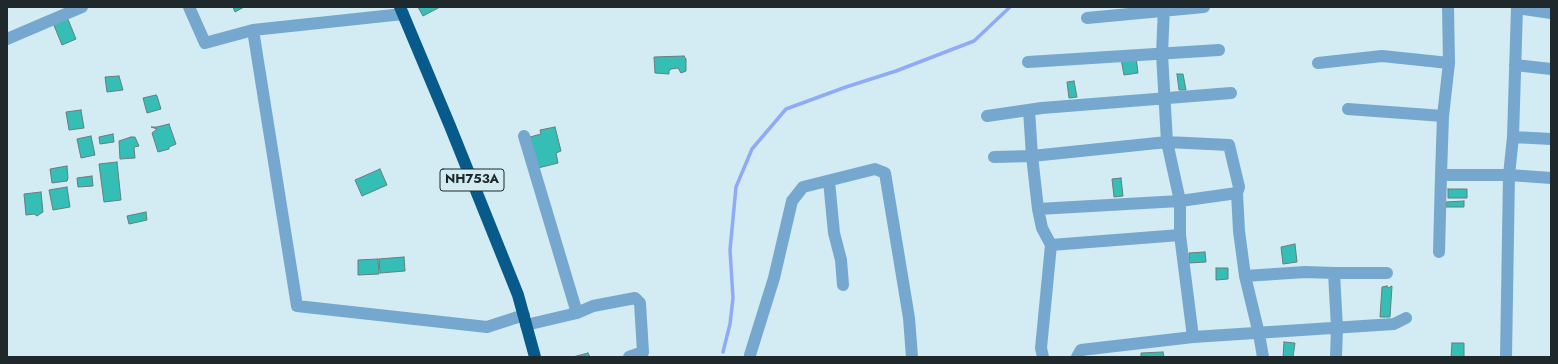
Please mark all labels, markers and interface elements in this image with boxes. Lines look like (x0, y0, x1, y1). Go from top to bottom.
road number: NH753A (440, 169, 504, 191)

